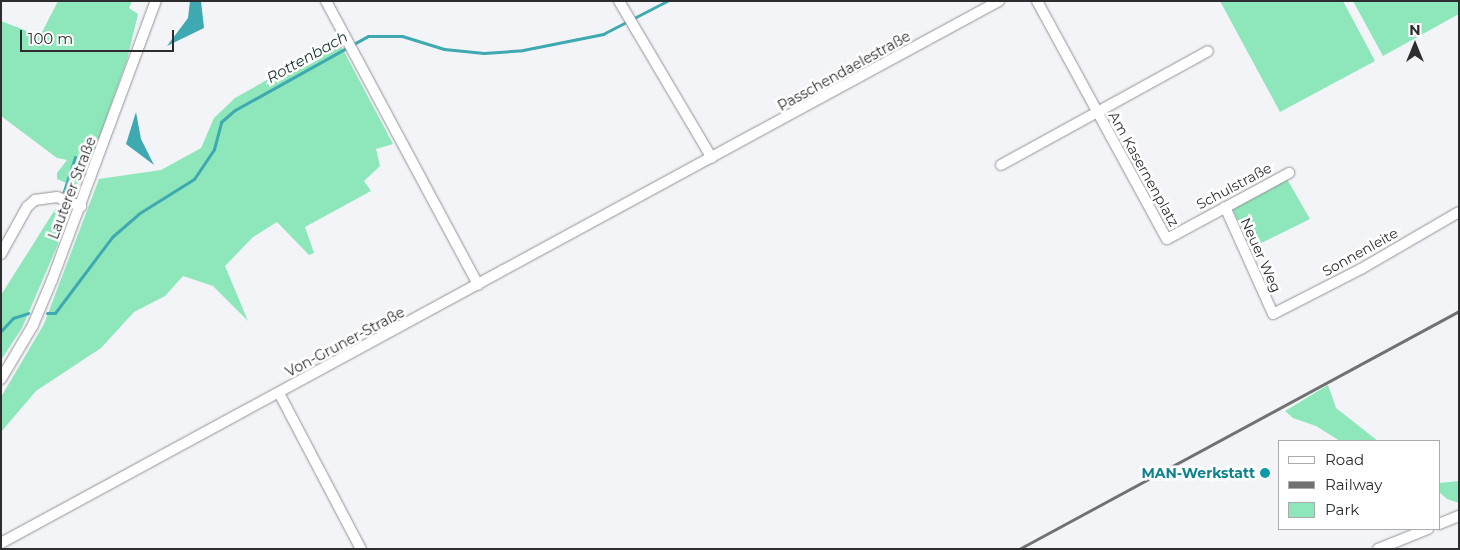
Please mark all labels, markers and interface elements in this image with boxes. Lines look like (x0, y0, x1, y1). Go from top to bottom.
scale bar (22, 20, 176, 52)
north arrow (1390, 20, 1440, 70)
text: N (1409, 21, 1421, 39)
water label: Rottenbach (263, 27, 351, 87)
street label: Passchendaelestraße (775, 28, 913, 114)
text: 100 m (28, 29, 73, 48)
street label: Am Kasernenplatz (1105, 108, 1183, 230)
street label: Lauterer Straße (45, 134, 99, 242)
street label: Schulstraße (1194, 159, 1274, 213)
street label: Neuer Weg (1237, 215, 1285, 295)
street label: Sonnenleite (1319, 224, 1401, 280)
street label: Von-Gruner-Straße (283, 303, 407, 381)
legend (1278, 440, 1440, 530)
text: Road (1325, 450, 1364, 469)
place label: MAN-Werkstatt (1141, 465, 1255, 481)
marker: MAN-Werkstatt (1259, 467, 1271, 479)
text: Railway (1325, 475, 1382, 494)
text: Park (1325, 500, 1359, 519)

